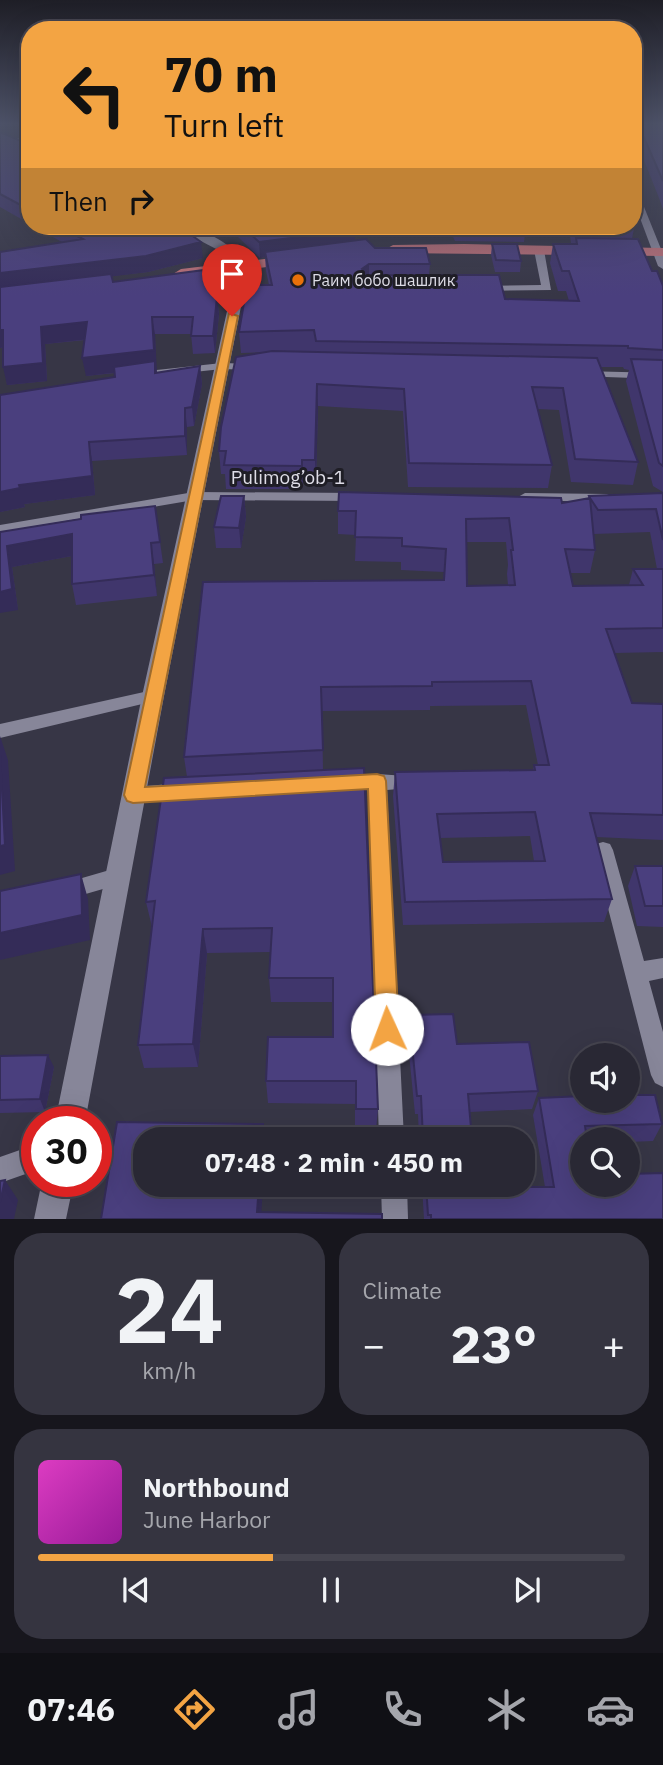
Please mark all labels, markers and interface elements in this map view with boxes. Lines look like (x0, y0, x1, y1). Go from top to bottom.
text: 70 m (164, 42, 278, 105)
icon: left (49, 49, 140, 140)
text: Turn left (164, 104, 284, 146)
icon: right (122, 182, 160, 220)
text: Then (49, 184, 108, 218)
pin (202, 244, 262, 316)
icon: arrive (213, 255, 251, 293)
place label: Раим бобо шашлик (312, 270, 456, 290)
marker: Раим бобо шашлик (290, 272, 306, 288)
street label: Pulimog’ob-1 (231, 465, 345, 489)
position arrow (350, 992, 424, 1066)
map controls (570, 1043, 640, 1197)
button: sound (570, 1043, 640, 1113)
speed limit sign: 30 (21, 1106, 112, 1197)
button: search (570, 1127, 640, 1197)
text: 07:48 · 2 min · 450 m (205, 1145, 463, 1179)
text: 24 (115, 1250, 224, 1368)
text: Climate (363, 1275, 442, 1305)
text: 23° (450, 1310, 537, 1377)
text: − (363, 1320, 385, 1369)
text: + (602, 1320, 625, 1369)
text: km/h (142, 1355, 196, 1385)
text: Northbound (143, 1470, 290, 1504)
text: June Harbor (143, 1504, 271, 1534)
icon: previous (117, 1571, 155, 1609)
icon: pause (312, 1571, 350, 1609)
icon: next (508, 1571, 546, 1609)
icon: directions (170, 1685, 219, 1734)
icon: music (274, 1685, 323, 1734)
icon: phone (378, 1685, 427, 1734)
icon: climate (482, 1685, 531, 1734)
icon: car (586, 1685, 635, 1734)
text: 07:46 (28, 1688, 115, 1730)

